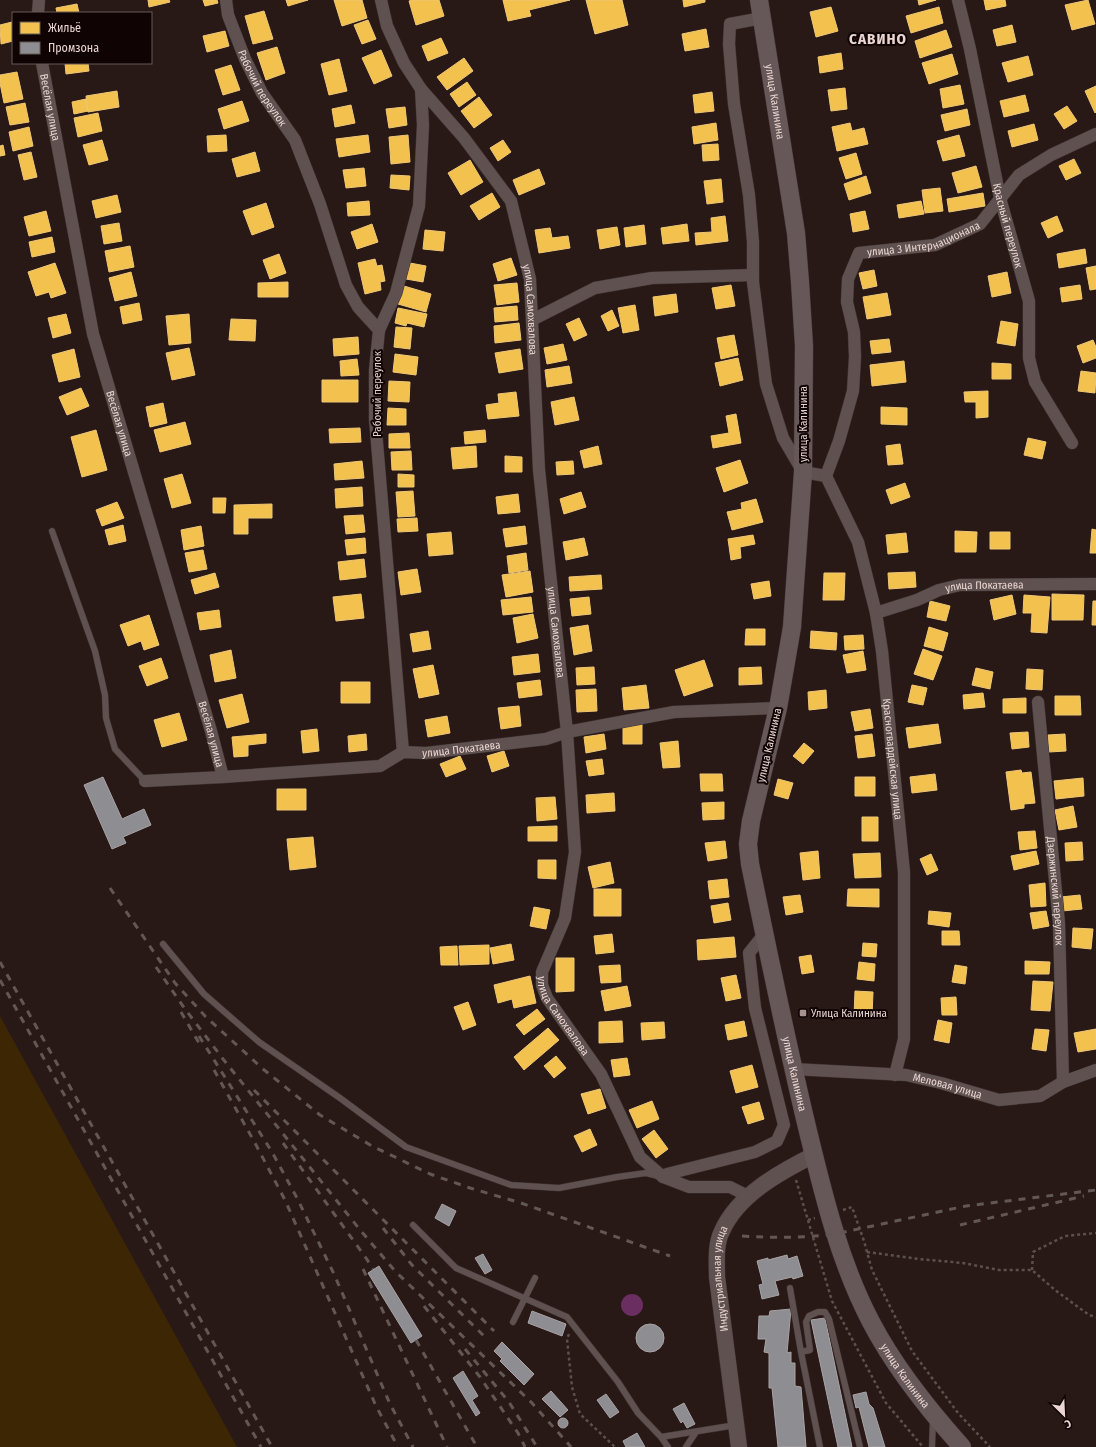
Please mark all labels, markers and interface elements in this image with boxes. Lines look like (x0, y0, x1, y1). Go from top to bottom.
legend (12, 12, 152, 64)
text: Жильё (48, 21, 81, 35)
district label: САВИНО (849, 30, 907, 48)
text: Промзона (48, 41, 99, 55)
street label: Рабочий переулок (235, 48, 290, 129)
street label: улица Калинина (762, 63, 787, 140)
street label: Весёлая улица (37, 73, 63, 142)
street label: Красный переулок (990, 182, 1026, 270)
street label: улица 3 Интернационала (866, 219, 982, 259)
street label: улица Самохвалова (520, 263, 540, 355)
street label: Рабочий переулок (371, 350, 384, 437)
street label: улица Калинина (797, 386, 810, 462)
street label: Весёлая улица (103, 389, 135, 458)
street label: улица Покатаева (944, 579, 1024, 595)
street label: улица Самохвалова (545, 586, 567, 679)
street label: Красногвардейская улица (880, 698, 905, 820)
street label: Весёлая улица (195, 700, 226, 769)
street label: улица Калинина (755, 707, 784, 784)
street label: улица Покатаева (422, 738, 501, 760)
street label: Дзержинский переулок (1044, 835, 1066, 947)
street label: улица Самохвалова (535, 976, 592, 1058)
place label: Улица Калинина (810, 1007, 887, 1020)
marker: Улица Калинина (798, 1008, 808, 1018)
street label: улица Калинина (779, 1036, 809, 1113)
street label: Меловая улица (912, 1071, 983, 1102)
street label: Индустриальная улица (711, 1224, 731, 1332)
street label: улица Калинина (878, 1341, 932, 1411)
north arrow (1044, 1395, 1084, 1435)
text: С (1062, 1417, 1073, 1431)

